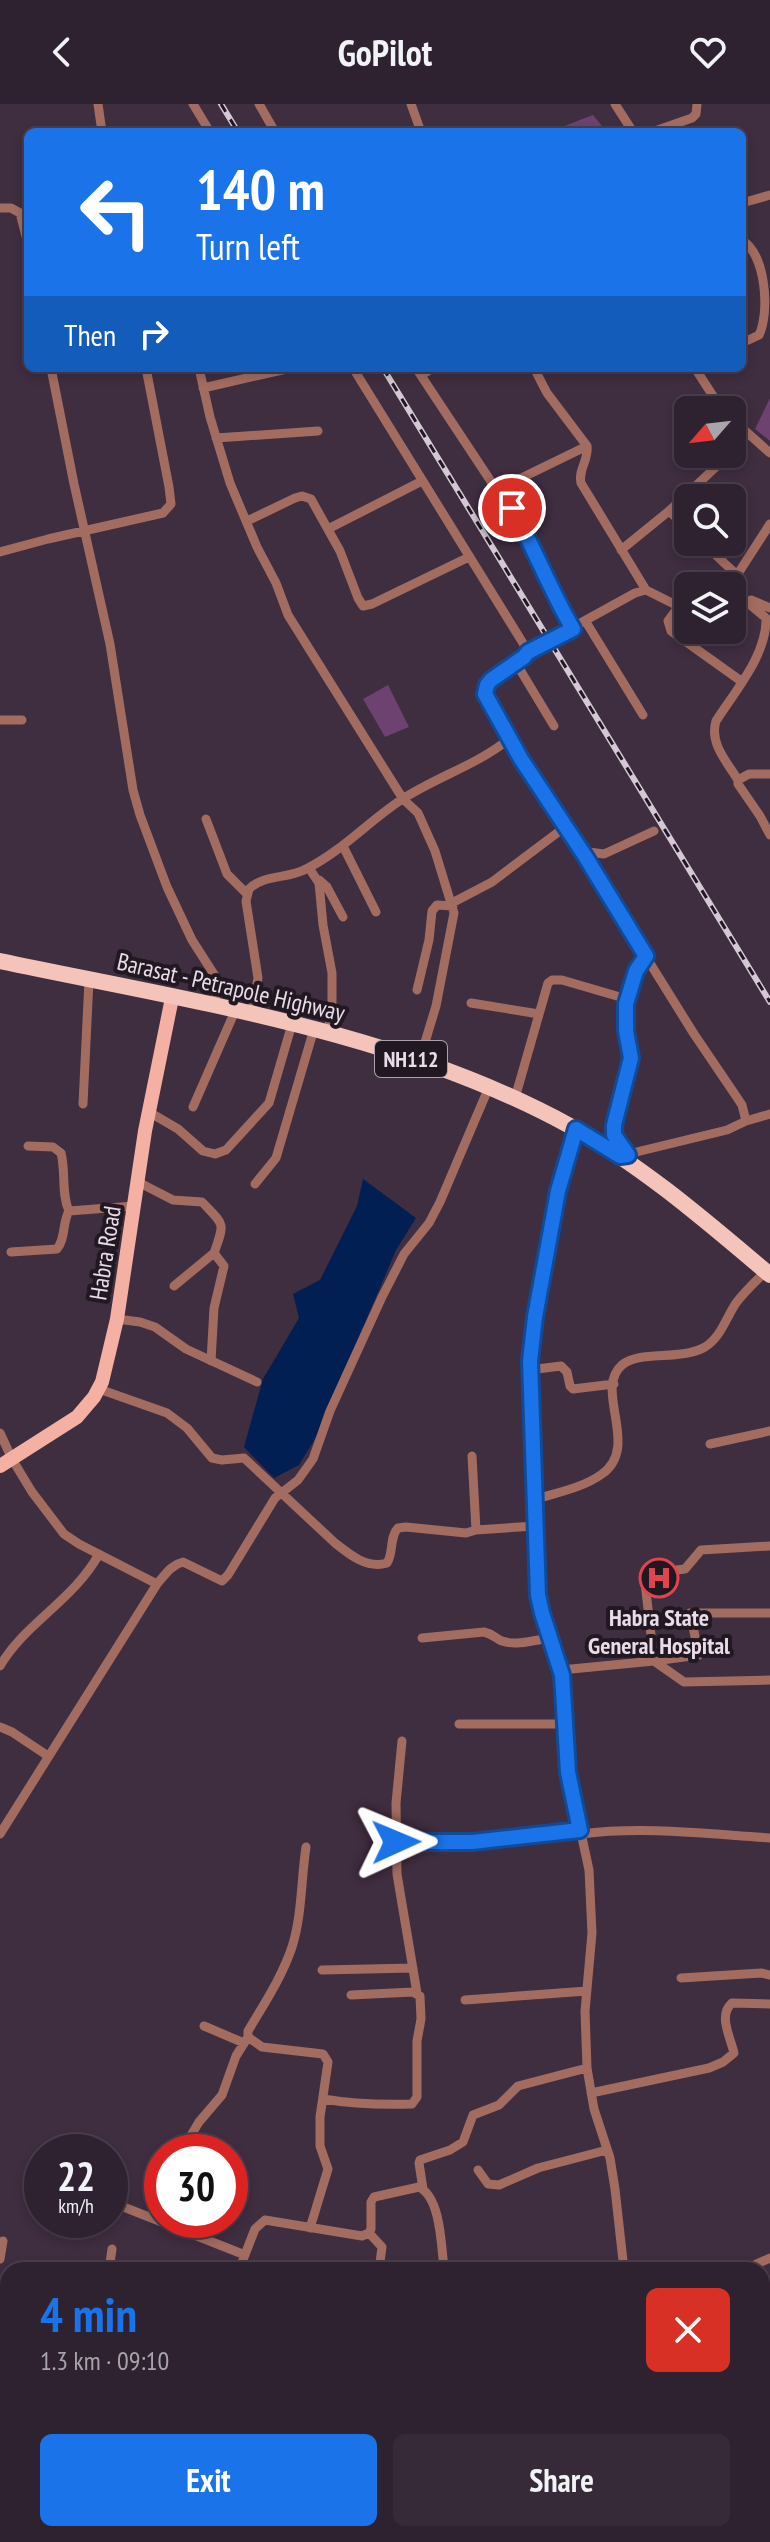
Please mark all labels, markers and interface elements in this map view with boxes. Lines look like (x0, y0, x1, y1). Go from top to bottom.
text: GoPilot (338, 29, 432, 76)
icon: back (40, 30, 84, 74)
icon: heart (686, 30, 730, 74)
text: 140 m (196, 153, 325, 225)
icon: left (64, 160, 168, 264)
text: Turn left (196, 223, 300, 270)
icon: right (132, 312, 176, 356)
text: Then (64, 315, 116, 354)
north arrow (674, 396, 746, 468)
map controls (674, 396, 746, 644)
pin (478, 474, 546, 542)
button: search (674, 484, 746, 556)
icon: arrive (490, 486, 534, 530)
button: layers (674, 572, 746, 644)
street label: Barasat - Petrapole Highway (114, 946, 348, 1028)
road number: NH112 (375, 1041, 447, 1077)
street label: Habra Road (82, 1204, 128, 1302)
hospital icon: Habra State General Hospital (638, 1557, 680, 1599)
place label: Habra State General Hospital (588, 1602, 730, 1661)
position arrow (354, 1800, 438, 1884)
speed limit sign: 30 (144, 2134, 248, 2238)
text: 22 (57, 2150, 95, 2202)
text: km/h (58, 2193, 94, 2219)
text: 4 min (40, 2283, 137, 2345)
button: close (646, 2288, 730, 2372)
text: 1.3 km · 09:10 (40, 2344, 169, 2377)
button: Exit (40, 2434, 377, 2526)
button: Share (393, 2434, 730, 2526)

